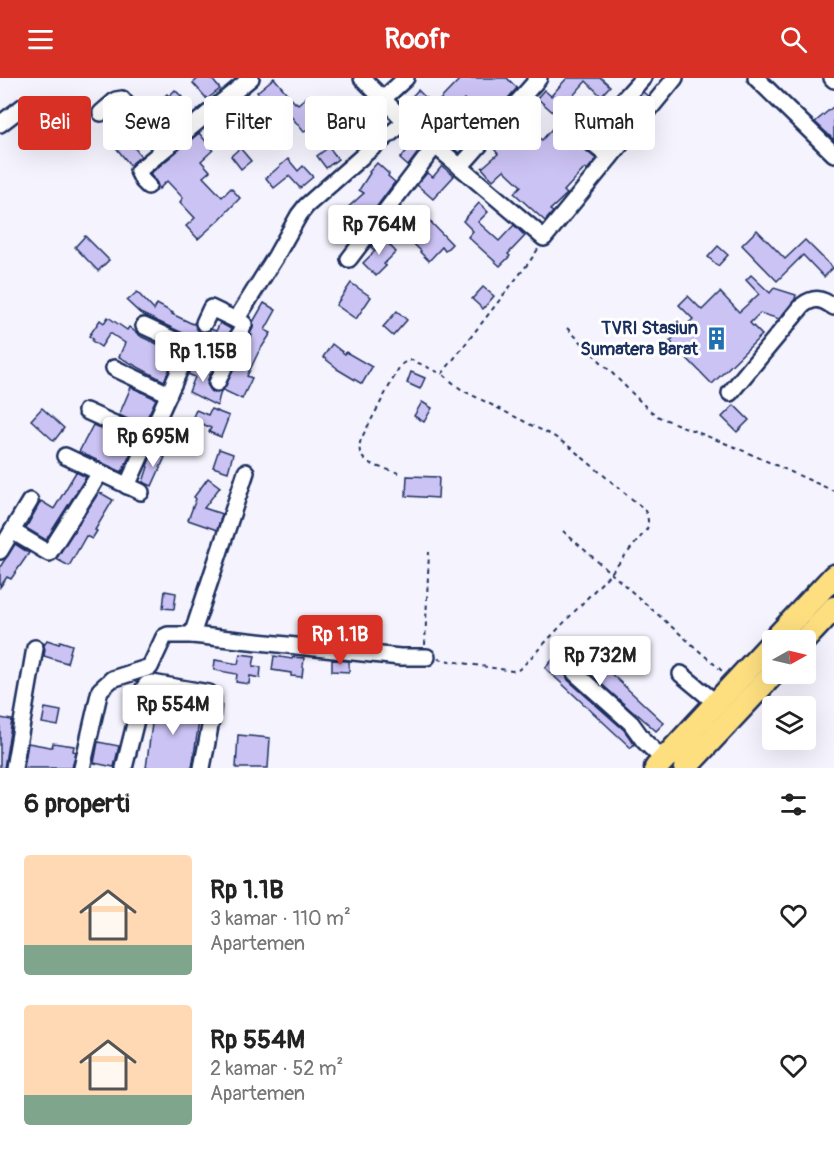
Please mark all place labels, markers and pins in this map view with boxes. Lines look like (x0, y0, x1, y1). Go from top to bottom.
pin: Rp 764M (324, 205, 434, 256)
place label: TVRI Stasiun Sumatera Barat (580, 317, 699, 361)
building icon: TVRI Stasiun Sumatera Barat (703, 325, 729, 351)
pin: Rp 1.15B (141, 332, 265, 383)
pin: Rp 695M (98, 417, 208, 468)
pin: Rp 1.1B (285, 615, 395, 666)
pin: Rp 732M (545, 636, 655, 687)
pin: Rp 554M (118, 685, 228, 736)

